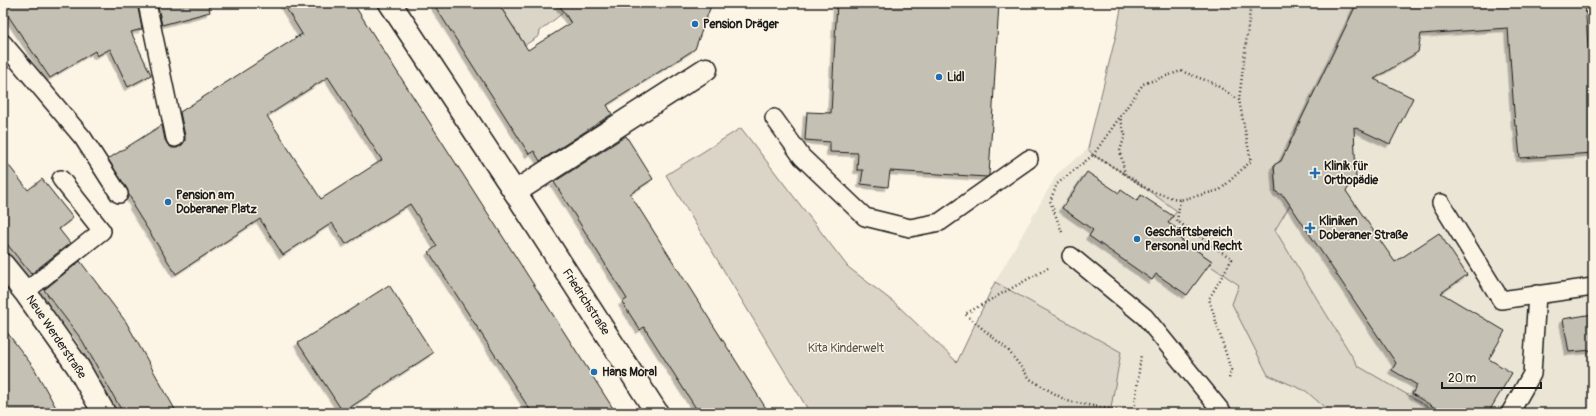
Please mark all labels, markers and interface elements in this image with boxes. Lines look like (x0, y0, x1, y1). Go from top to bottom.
place label: Pension Dräger (703, 17, 780, 32)
marker: Pension Dräger (690, 19, 700, 29)
place label: Lidl (947, 70, 965, 85)
marker: Lidl (934, 72, 944, 82)
place label: Klinik für Orthopädie (1324, 159, 1379, 188)
marker: Klinik für Orthopädie (1309, 167, 1321, 179)
place label: Pension am Doberaner Platz (176, 188, 257, 217)
marker: Pension am Doberaner Platz (163, 197, 173, 207)
place label: Kliniken Doberaner Straße (1319, 214, 1409, 243)
marker: Kliniken Doberaner Straße (1304, 222, 1316, 234)
place label: Geschäftsbereich Personal und Recht (1145, 225, 1243, 254)
marker: Geschäftsbereich Personal und Recht (1132, 234, 1142, 244)
street label: Friedrichstraße (559, 266, 613, 338)
street label: Neue Werderstraße (23, 292, 90, 382)
park label: Kita Kinderwelt (808, 341, 884, 356)
scale bar (1442, 364, 1541, 390)
place label: Hans Moral (602, 365, 657, 380)
marker: Hans Moral (589, 367, 599, 377)
text: 20 m (1448, 371, 1477, 386)

